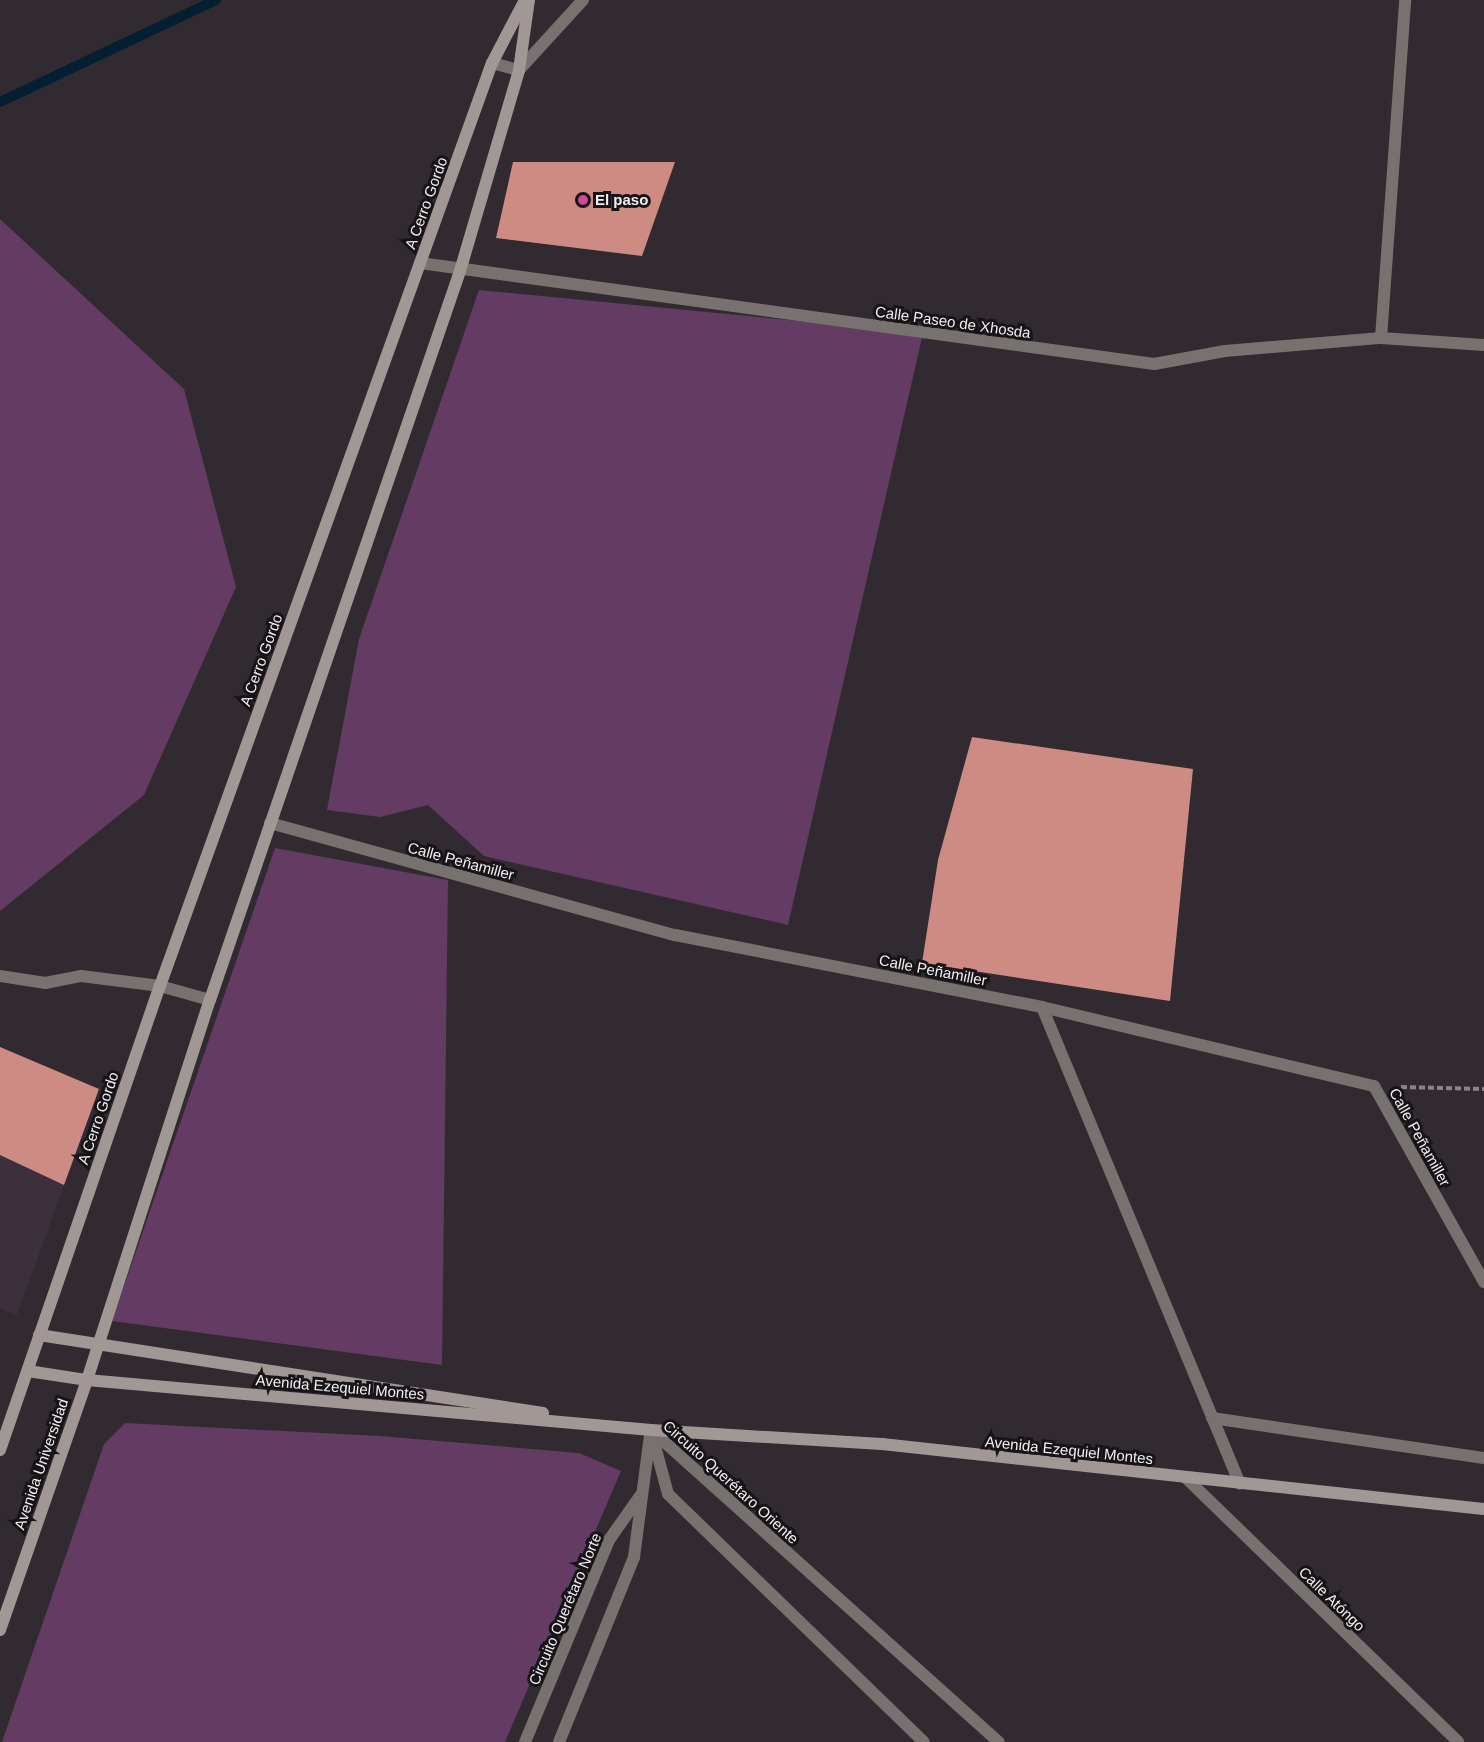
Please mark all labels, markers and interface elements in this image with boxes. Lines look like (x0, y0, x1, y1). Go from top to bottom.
street label: A Cerro Gordo (401, 154, 451, 252)
place label: El paso (595, 191, 648, 209)
marker: El paso (576, 193, 590, 207)
street label: Calle Paseo de Xhosda (874, 302, 1032, 342)
street label: A Cerro Gordo (236, 611, 286, 709)
street label: Calle Peñamiller (406, 838, 516, 884)
street label: Calle Peñamiller (878, 951, 988, 989)
street label: A Cerro Gordo (74, 1069, 122, 1167)
street label: Calle Peñamiller (1386, 1085, 1454, 1189)
street label: Avenida Ezequiel Montes (255, 1371, 425, 1403)
street label: Avenida Universidad (10, 1396, 72, 1532)
street label: Circuito Querétaro Oriente (660, 1416, 802, 1548)
street label: Avenida Ezequiel Montes (984, 1432, 1154, 1468)
street label: Circuito Querétaro Norte (525, 1530, 605, 1688)
street label: Calle Atóngo (1295, 1563, 1369, 1635)

